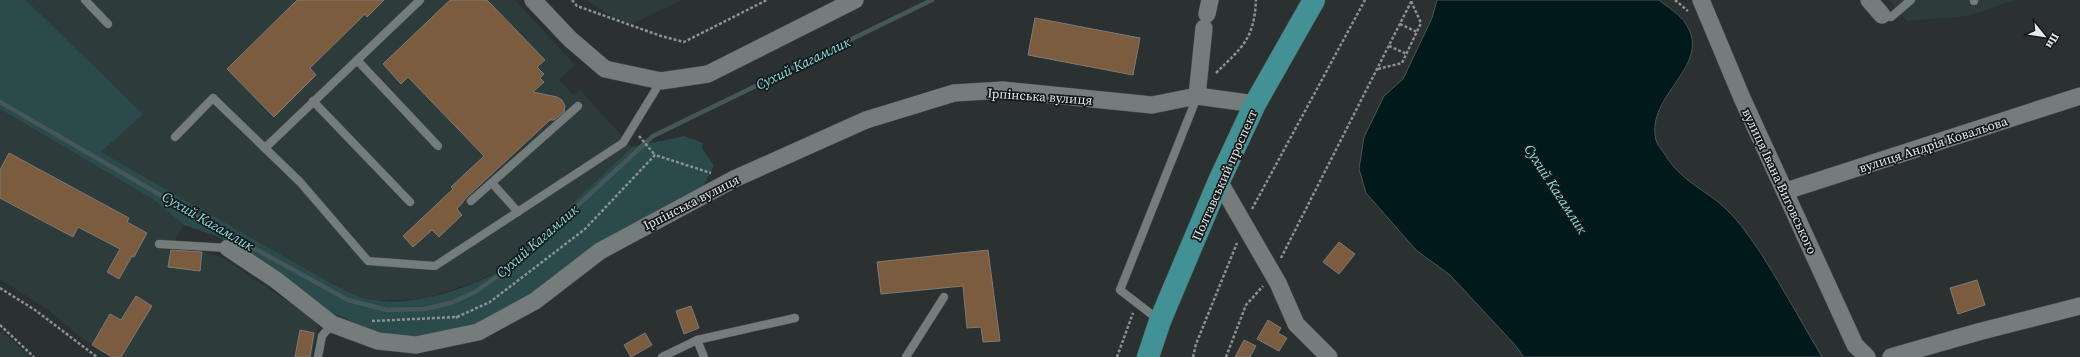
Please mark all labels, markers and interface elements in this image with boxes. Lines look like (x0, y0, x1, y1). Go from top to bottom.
north arrow (2024, 16, 2064, 56)
text: Пн (2042, 30, 2063, 51)
water label: Сухий Кагамлик (752, 31, 854, 95)
street label: Ірпінська вулиця (987, 84, 1093, 109)
street label: вулиця Івана Виговського (1738, 106, 1821, 257)
street label: Полтавський проспект (1188, 107, 1261, 243)
street label: вулиця Андрія Ковальова (1857, 112, 2010, 177)
water label: Сухий Кагамлик (1520, 140, 1592, 238)
street label: Ірпінська вулиця (640, 171, 742, 234)
water label: Сухий Кагамлик (158, 187, 258, 255)
water label: Сухий Кагамлик (492, 200, 583, 282)

